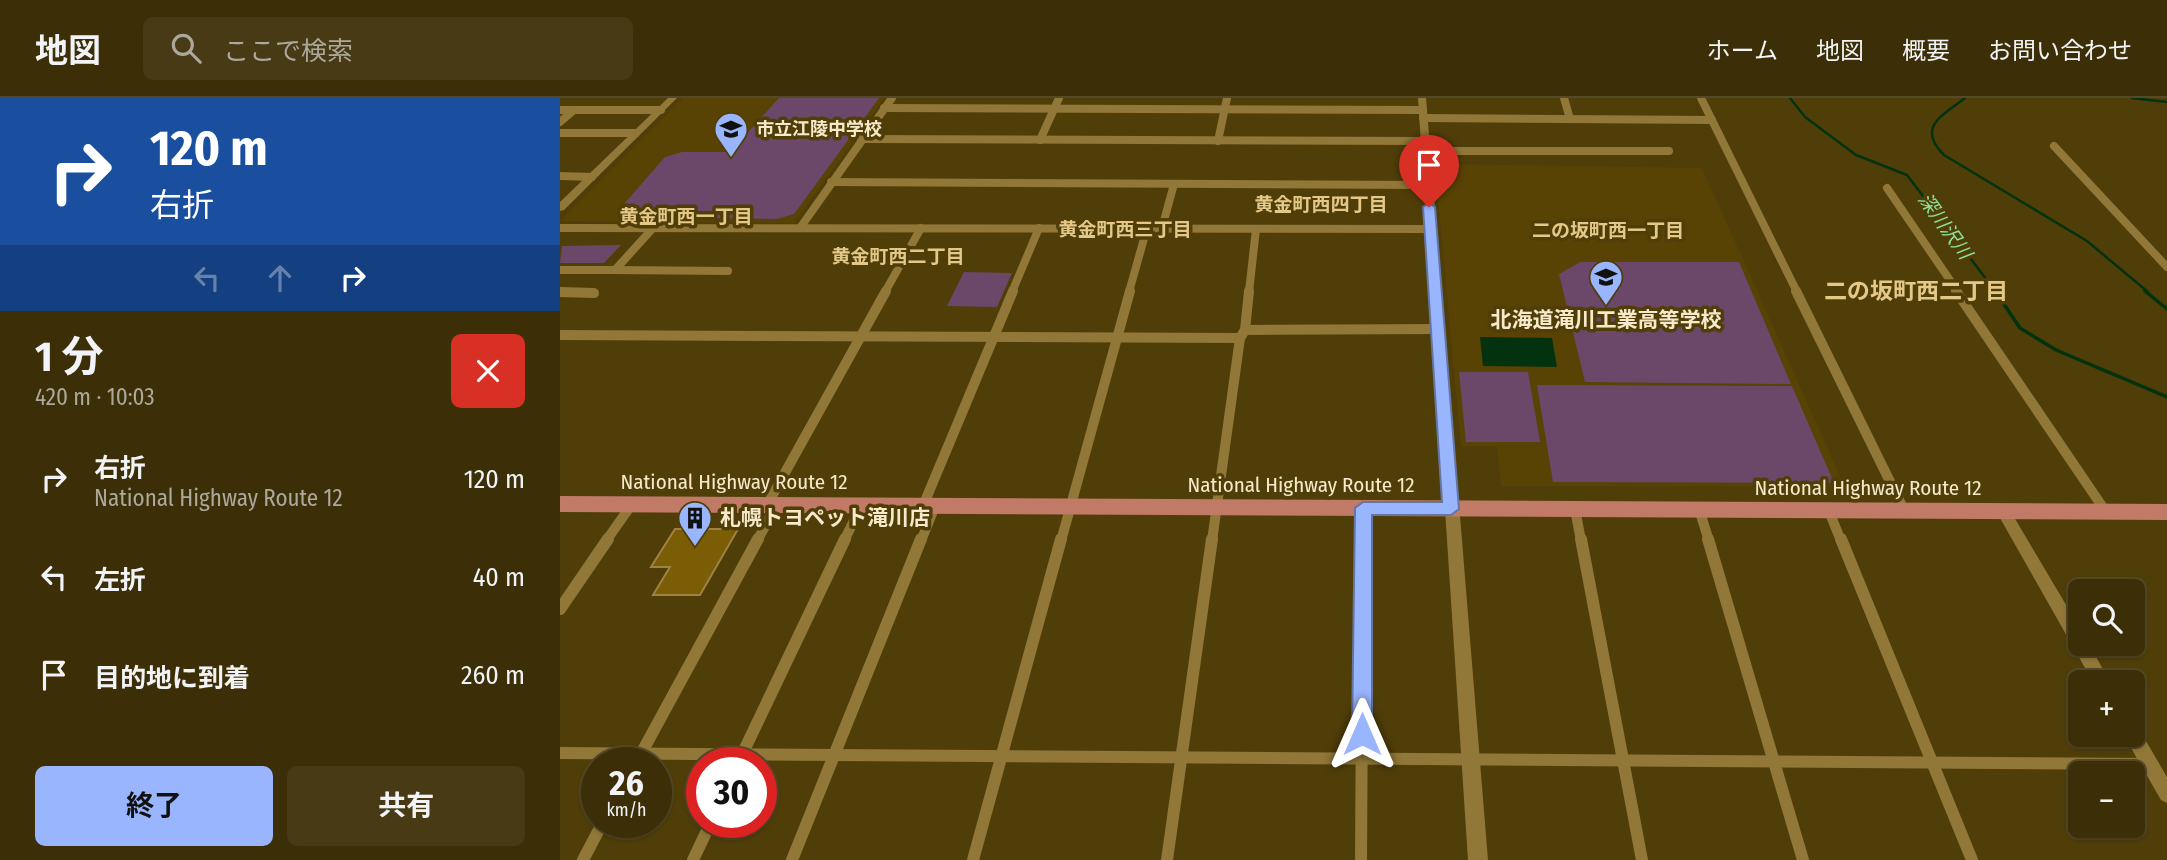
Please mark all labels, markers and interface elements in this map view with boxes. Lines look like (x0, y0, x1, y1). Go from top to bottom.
search box (143, 17, 633, 80)
icon: search (167, 29, 205, 67)
text: 地図 (35, 31, 101, 71)
text: ここで検索 (223, 36, 353, 67)
text: ホーム (1707, 37, 1778, 65)
text: 地図 (1816, 37, 1864, 65)
text: 概要 (1902, 37, 1950, 65)
text: お問い合わせ (1988, 37, 2132, 65)
school or university icon: 市立江陵中学校 (712, 110, 750, 159)
place label: 市立江陵中学校 (756, 118, 882, 140)
text: 120 m (150, 119, 268, 178)
icon: right (35, 126, 126, 217)
pin (1399, 135, 1459, 207)
icon: arrive (1410, 146, 1448, 184)
text: 右折 (150, 186, 214, 224)
water label: 深川沢川 (1913, 188, 1978, 265)
district label: 黄金町西四丁目 (1254, 193, 1388, 216)
district label: 黄金町西一丁目 (619, 205, 753, 228)
district label: 黄金町西三丁目 (1058, 218, 1192, 241)
district label: 二の坂町西一丁目 (1532, 219, 1684, 242)
district label: 黄金町西二丁目 (831, 245, 965, 268)
school or university icon: 北海道滝川工業高等学校 (1587, 258, 1625, 307)
icon: left (188, 259, 226, 297)
icon: ahead (261, 259, 299, 297)
icon: right (334, 259, 372, 297)
district label: 二の坂町西二丁目 (1824, 277, 2008, 305)
place label: 北海道滝川工業高等学校 (1491, 307, 1722, 333)
text: 1 分 (35, 332, 104, 382)
button: close (451, 334, 525, 408)
text: 420 m · 10:03 (35, 383, 155, 411)
text: 右折 (94, 453, 146, 484)
icon: right (35, 460, 73, 498)
text: 120 m (464, 464, 525, 495)
street label: National Highway Route 12 (620, 469, 848, 495)
street label: National Highway Route 12 (1187, 472, 1415, 498)
street label: National Highway Route 12 (1754, 475, 1982, 501)
text: National Highway Route 12 (94, 484, 343, 512)
building icon: 札幌トヨペット滝川店 (676, 499, 714, 548)
place label: 札幌トヨペット滝川店 (720, 505, 930, 531)
icon: left (35, 558, 73, 596)
text: 40 m (473, 562, 525, 593)
text: 左折 (94, 565, 146, 596)
map controls (2068, 579, 2145, 838)
button: search (2068, 579, 2145, 656)
icon: arrive (35, 656, 73, 694)
text: 260 m (461, 660, 525, 691)
text: 目的地に到着 (94, 663, 250, 694)
button: + (2068, 670, 2145, 747)
position arrow (1325, 697, 1399, 771)
speed limit sign: 30 (686, 747, 777, 838)
button: − (2068, 761, 2145, 838)
text: 26 (609, 762, 644, 804)
button: 終了 (35, 766, 273, 846)
button: 共有 (287, 766, 525, 846)
text: km/h (606, 799, 647, 821)

